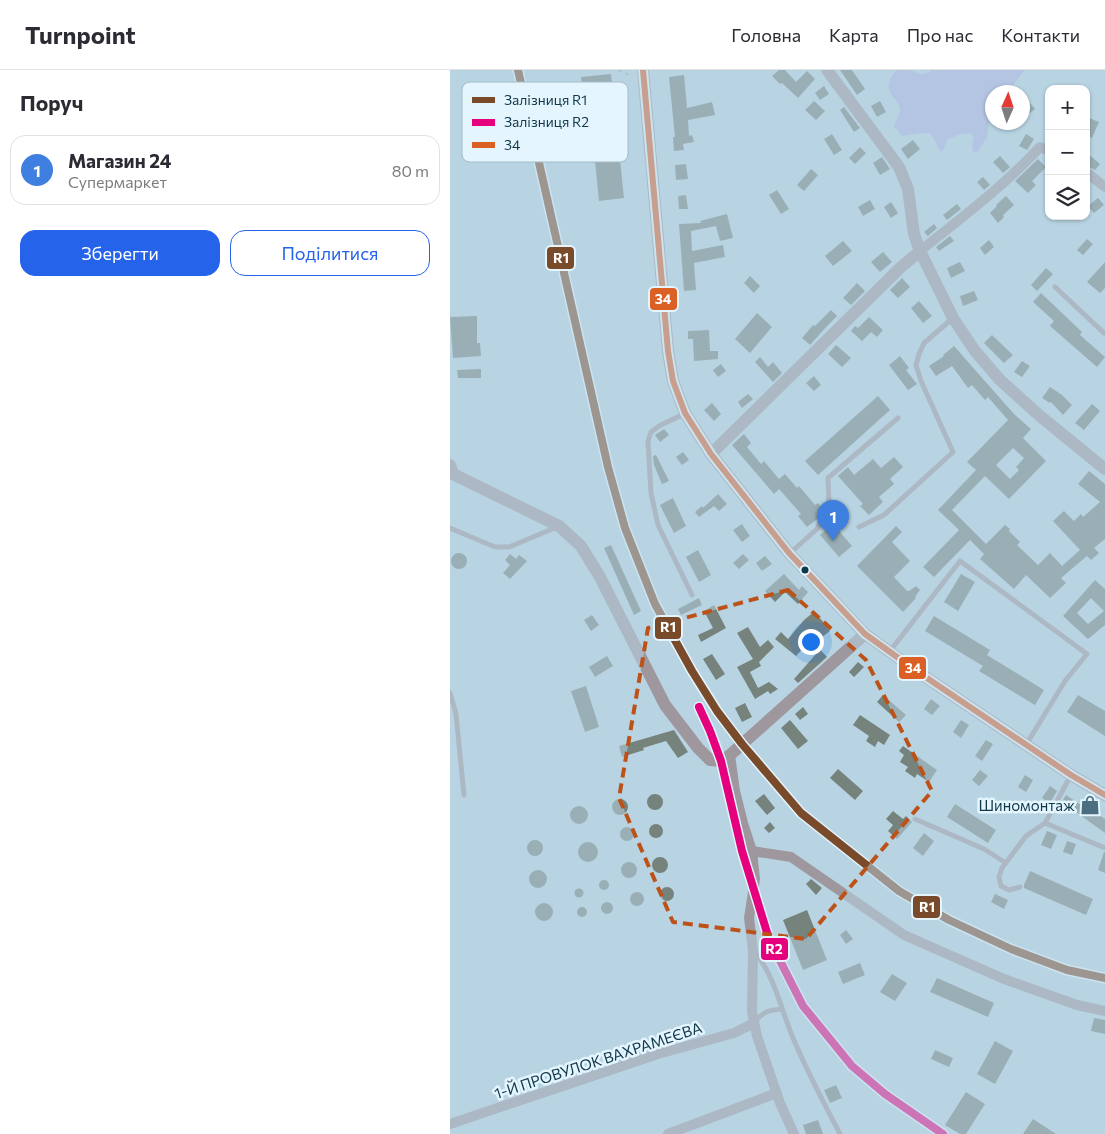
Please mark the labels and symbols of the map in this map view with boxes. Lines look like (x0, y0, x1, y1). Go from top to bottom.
legend (462, 82, 628, 162)
north arrow (985, 85, 1030, 130)
text: Залізниця R1 (504, 91, 587, 108)
text: Залізниця R2 (504, 113, 589, 130)
text: 34 (504, 136, 521, 153)
line badge: R1 (546, 246, 575, 270)
text: R1 (553, 249, 569, 266)
line badge: 34 (649, 287, 678, 311)
text: 34 (655, 290, 672, 307)
pin: 1 (817, 500, 849, 541)
unlabelled marker (800, 565, 810, 575)
line badge: R1 (654, 616, 682, 640)
text: R1 (660, 618, 676, 635)
your location (798, 629, 824, 655)
line badge: 34 (898, 656, 927, 680)
text: 34 (905, 659, 922, 676)
shop icon: Шиномонтаж (1079, 794, 1101, 816)
place label: Шиномонтаж (978, 796, 1075, 814)
line badge: R1 (912, 895, 941, 919)
text: R1 (919, 898, 935, 915)
line badge: R2 (760, 937, 789, 961)
text: R2 (765, 940, 783, 957)
street label: 1-Й ПРОВУЛОК ВАХРАМЕЄВА (492, 1018, 704, 1102)

